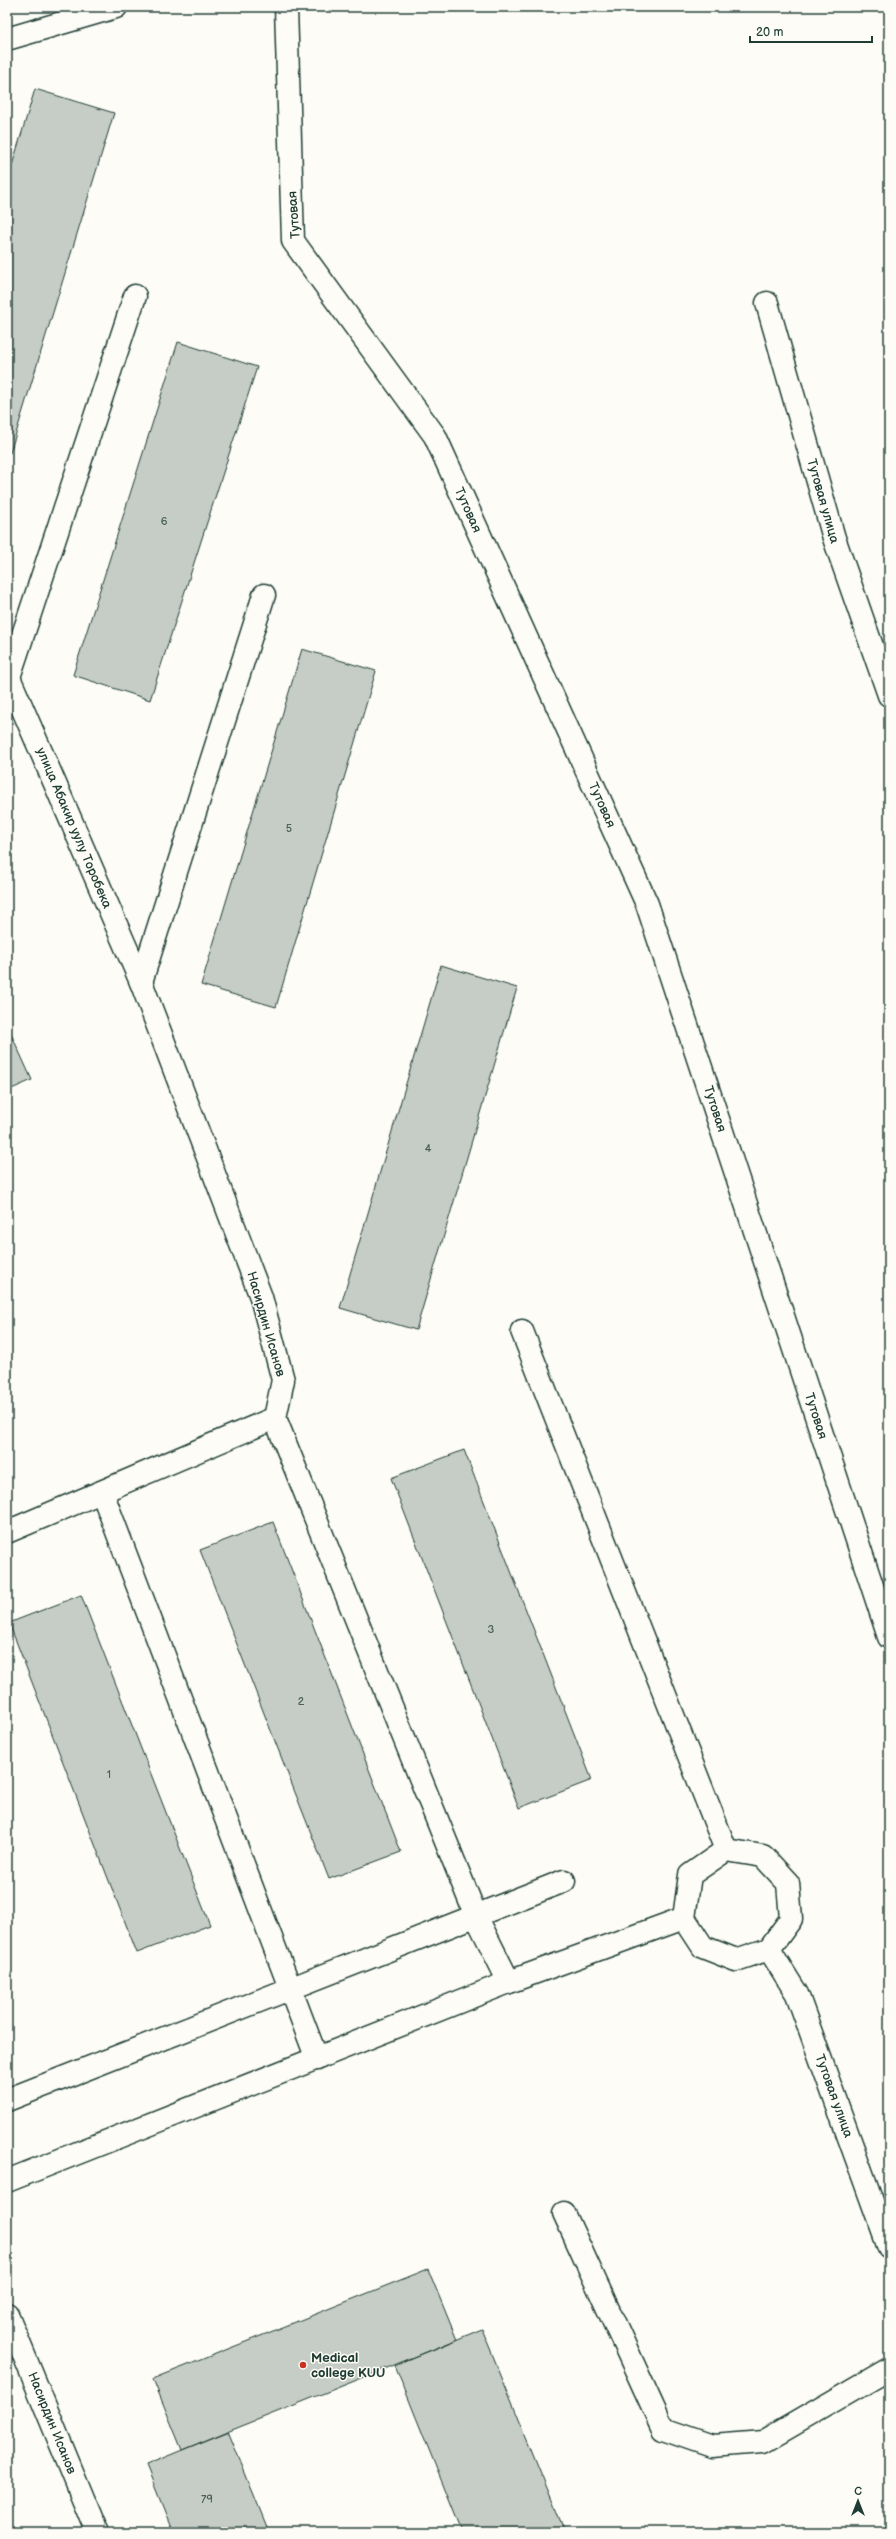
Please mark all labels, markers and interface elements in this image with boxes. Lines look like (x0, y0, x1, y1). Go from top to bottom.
scale bar (750, 18, 872, 44)
text: 20 m (756, 25, 783, 40)
street label: Тутовая (284, 191, 304, 239)
street label: Тутовая улица (803, 457, 843, 545)
street label: Тутовая (451, 485, 485, 535)
house number: 6 (161, 515, 168, 528)
street label: улица Абакир уулу Торобека (33, 745, 115, 911)
street label: Тутовая (585, 780, 619, 830)
house number: 5 (286, 822, 292, 835)
street label: Тутовая (700, 1084, 730, 1134)
house number: 4 (425, 1142, 432, 1155)
street label: Насирдин Исанов (243, 1270, 289, 1379)
street label: Тутовая (801, 1391, 831, 1441)
house number: 3 (488, 1623, 495, 1636)
house number: 2 (298, 1695, 305, 1708)
house number: 1 (107, 1768, 111, 1781)
street label: Тутовая улица (812, 2052, 857, 2140)
place label: Medical college KUU (311, 2350, 385, 2381)
marker: Medical college KUU (298, 2360, 308, 2370)
street label: Насирдин Исанов (24, 2370, 80, 2477)
north arrow (838, 2481, 878, 2521)
text: С (854, 2485, 862, 2498)
house number: 79 (201, 2493, 213, 2506)

